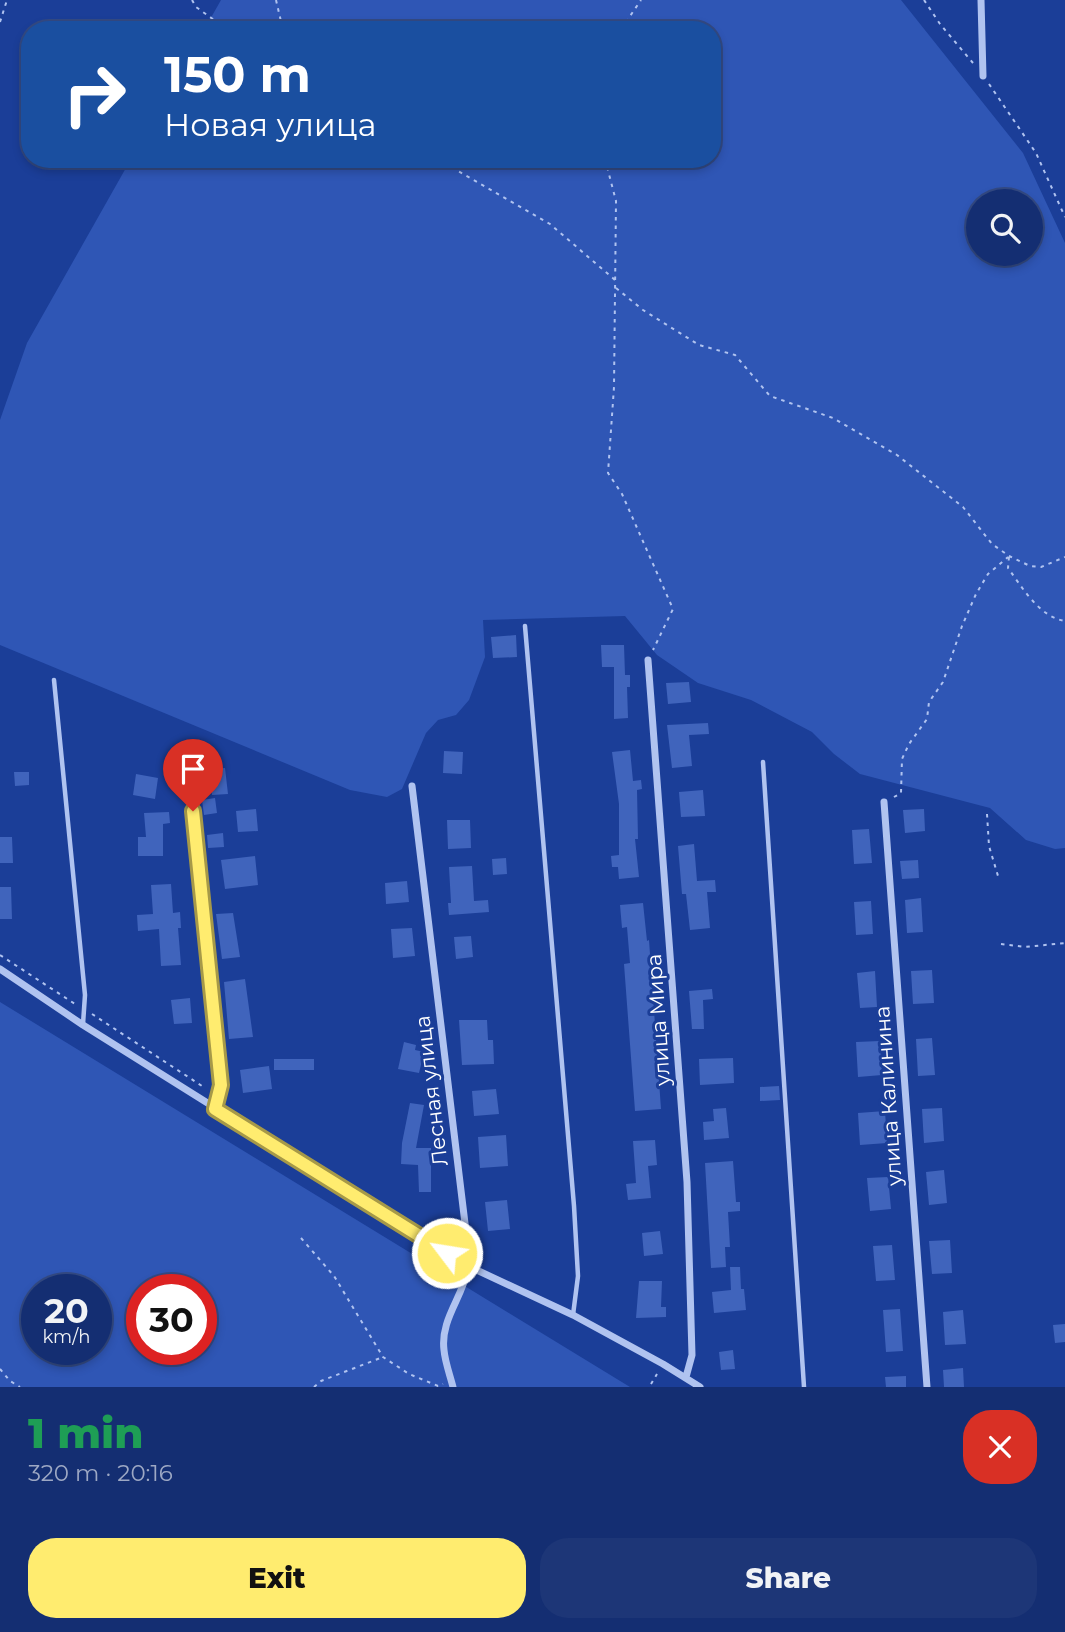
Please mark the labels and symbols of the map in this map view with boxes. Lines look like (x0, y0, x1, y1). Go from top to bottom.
pin (163, 739, 223, 811)
street label: улица Мира (641, 953, 675, 1088)
street label: улица Калинина (869, 1005, 907, 1188)
street label: Лесная улица (409, 1014, 453, 1168)
position arrow (410, 1216, 484, 1290)
speed limit sign: 30 (126, 1274, 217, 1365)

